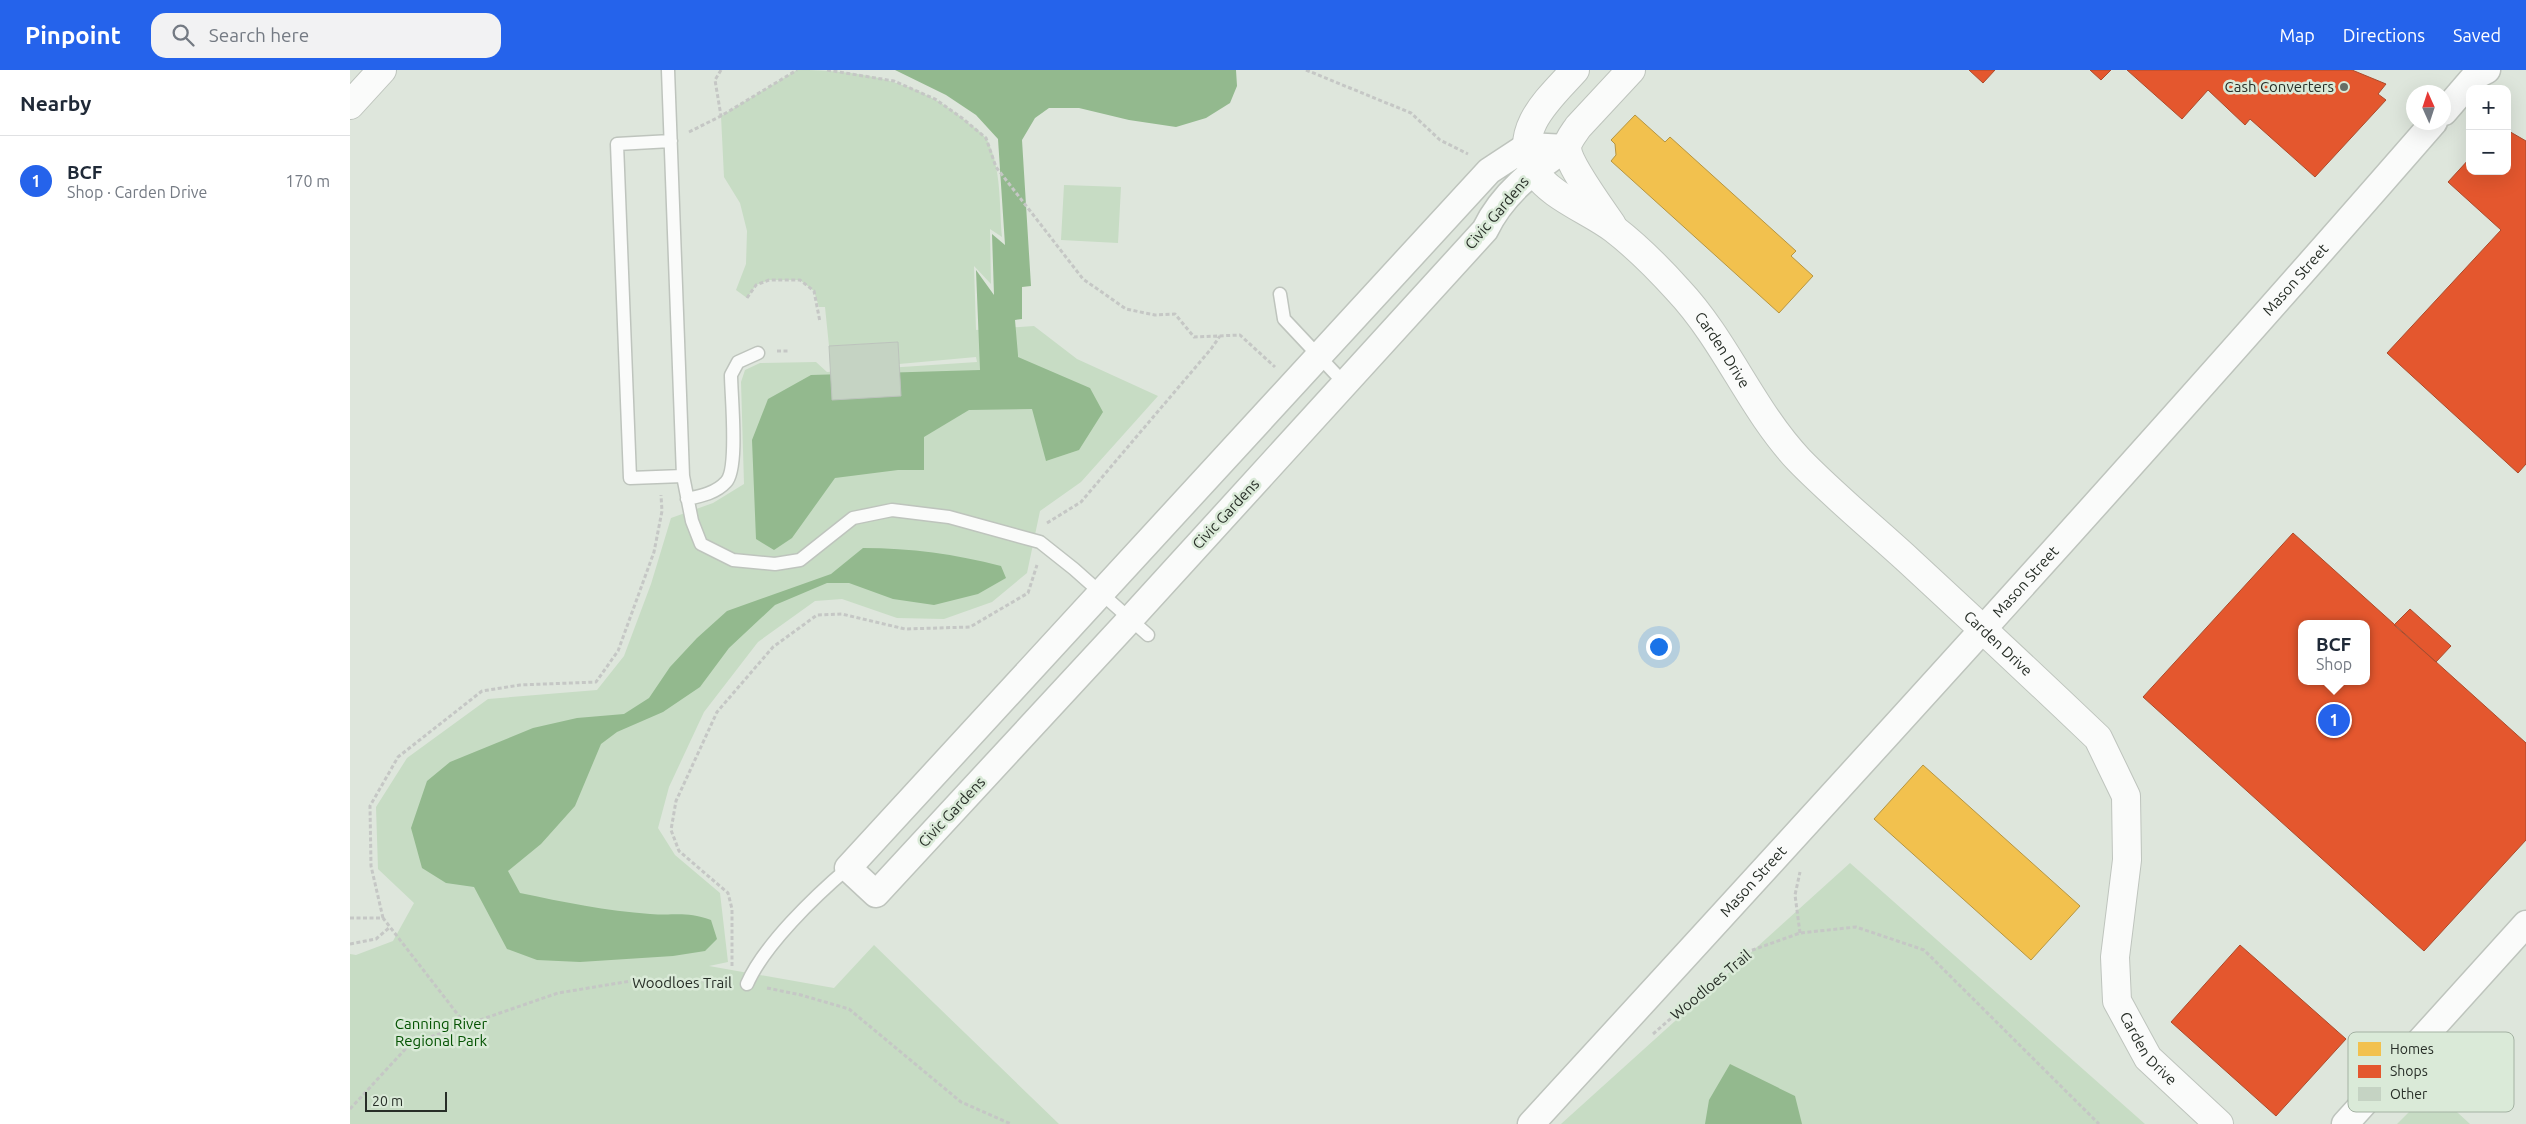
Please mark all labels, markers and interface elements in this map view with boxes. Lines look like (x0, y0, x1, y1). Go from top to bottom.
search box (151, 13, 501, 58)
icon: search (169, 21, 197, 49)
text: Pinpoint (25, 22, 121, 49)
text: Search here (209, 24, 309, 46)
text: Map (2279, 25, 2315, 45)
text: Directions (2343, 25, 2425, 45)
text: Saved (2453, 25, 2501, 45)
place label: Cash Converters (2224, 78, 2334, 95)
marker: Cash Converters (2338, 81, 2350, 93)
north arrow (2406, 85, 2451, 130)
map controls (2466, 85, 2511, 175)
button: + (2466, 85, 2511, 130)
text: Nearby (20, 91, 91, 115)
button: − (2466, 130, 2511, 175)
text: BCF (67, 161, 102, 183)
text: 1 (31, 172, 41, 190)
text: 170 m (285, 172, 330, 190)
street label: Civic Gardens (1461, 173, 1532, 252)
text: Shop · Carden Drive (67, 183, 207, 201)
street label: Mason Street (2259, 240, 2331, 319)
street label: Carden Drive (1692, 308, 1753, 391)
street label: Civic Gardens (1189, 475, 1262, 552)
street label: Mason Street (1989, 542, 2062, 621)
street label: Carden Drive (1961, 607, 2036, 679)
popup (2298, 620, 2370, 685)
text: BCF (2316, 633, 2351, 655)
your location (1646, 634, 1672, 660)
text: Shop (2316, 655, 2352, 673)
pin: 1 (2318, 701, 2350, 739)
street label: Civic Gardens (915, 773, 988, 850)
street label: Mason Street (1716, 842, 1790, 920)
street label: Woodloes Trail (1667, 946, 1754, 1023)
street label: Woodloes Trail (632, 974, 732, 991)
street label: Carden Drive (2117, 1009, 2180, 1088)
park label: Canning River Regional Park (395, 1015, 488, 1049)
legend (2348, 1032, 2514, 1112)
text: Homes (2390, 1041, 2434, 1057)
text: Shops (2390, 1063, 2428, 1079)
text: Other (2390, 1086, 2428, 1102)
scale bar (365, 1089, 448, 1112)
text: 20 m (372, 1093, 403, 1109)

